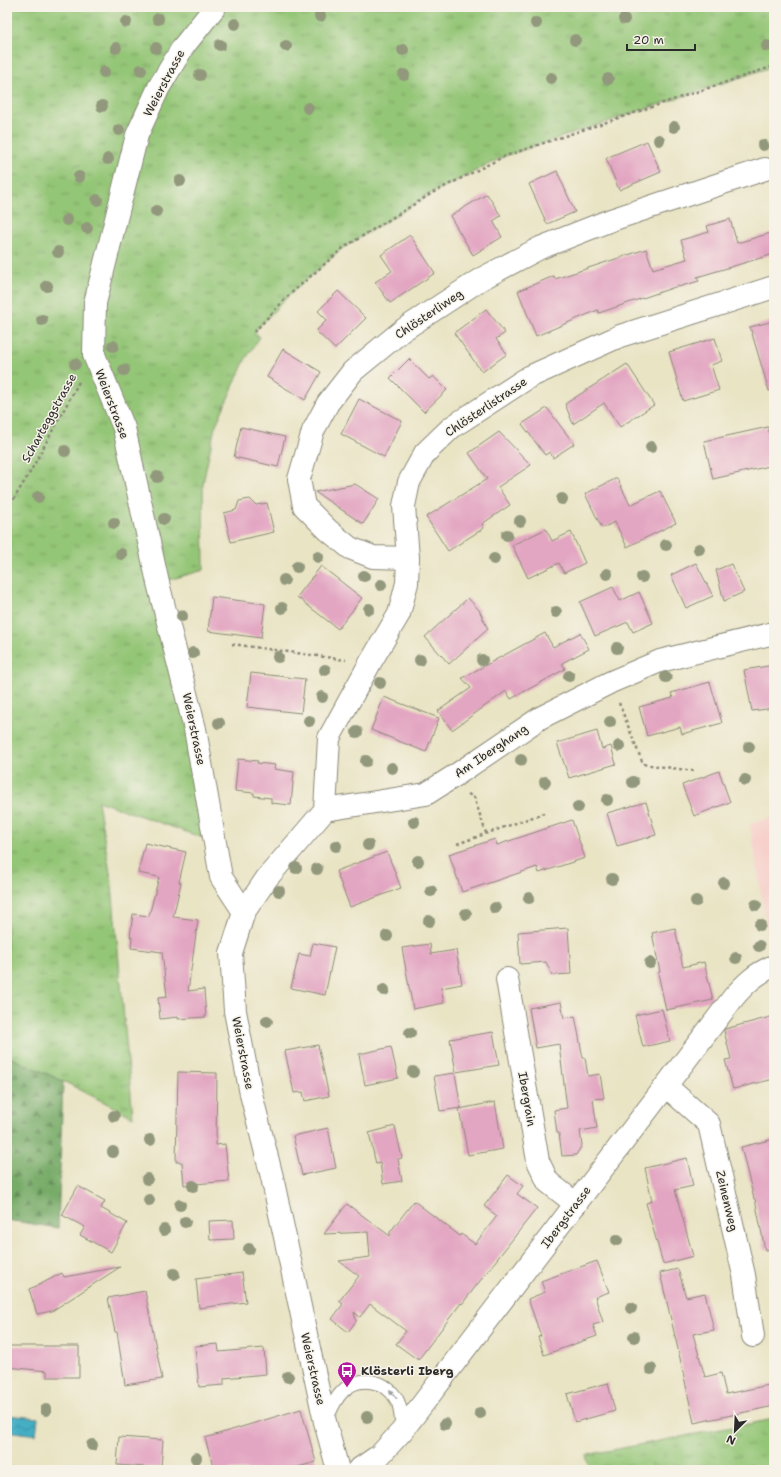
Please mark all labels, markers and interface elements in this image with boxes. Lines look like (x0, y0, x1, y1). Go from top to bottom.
scale bar (627, 26, 695, 52)
text: 20 m (633, 32, 664, 48)
street label: Weierstrasse (140, 46, 189, 119)
street label: Chlösterliweg (392, 285, 466, 343)
street label: Weierstrasse (91, 367, 133, 442)
street label: Scharteggstrasse (18, 370, 80, 465)
street label: Chlösterlistrasse (442, 373, 530, 440)
street label: Weierstrasse (178, 691, 210, 767)
street label: Am Iberghang (451, 721, 531, 781)
street label: Weierstrasse (228, 1015, 258, 1091)
street label: Ibergrain (514, 1070, 540, 1128)
street label: Zeinenweg (712, 1169, 742, 1233)
street label: Ibergstrasse (537, 1182, 595, 1251)
street label: Weierstrasse (297, 1331, 329, 1407)
bus stop icon: Klösterli Iberg (336, 1360, 358, 1388)
place label: Klösterli Iberg (361, 1363, 454, 1379)
one-way arrow (388, 1389, 397, 1400)
north arrow (715, 1411, 755, 1451)
text: N (724, 1431, 738, 1448)

